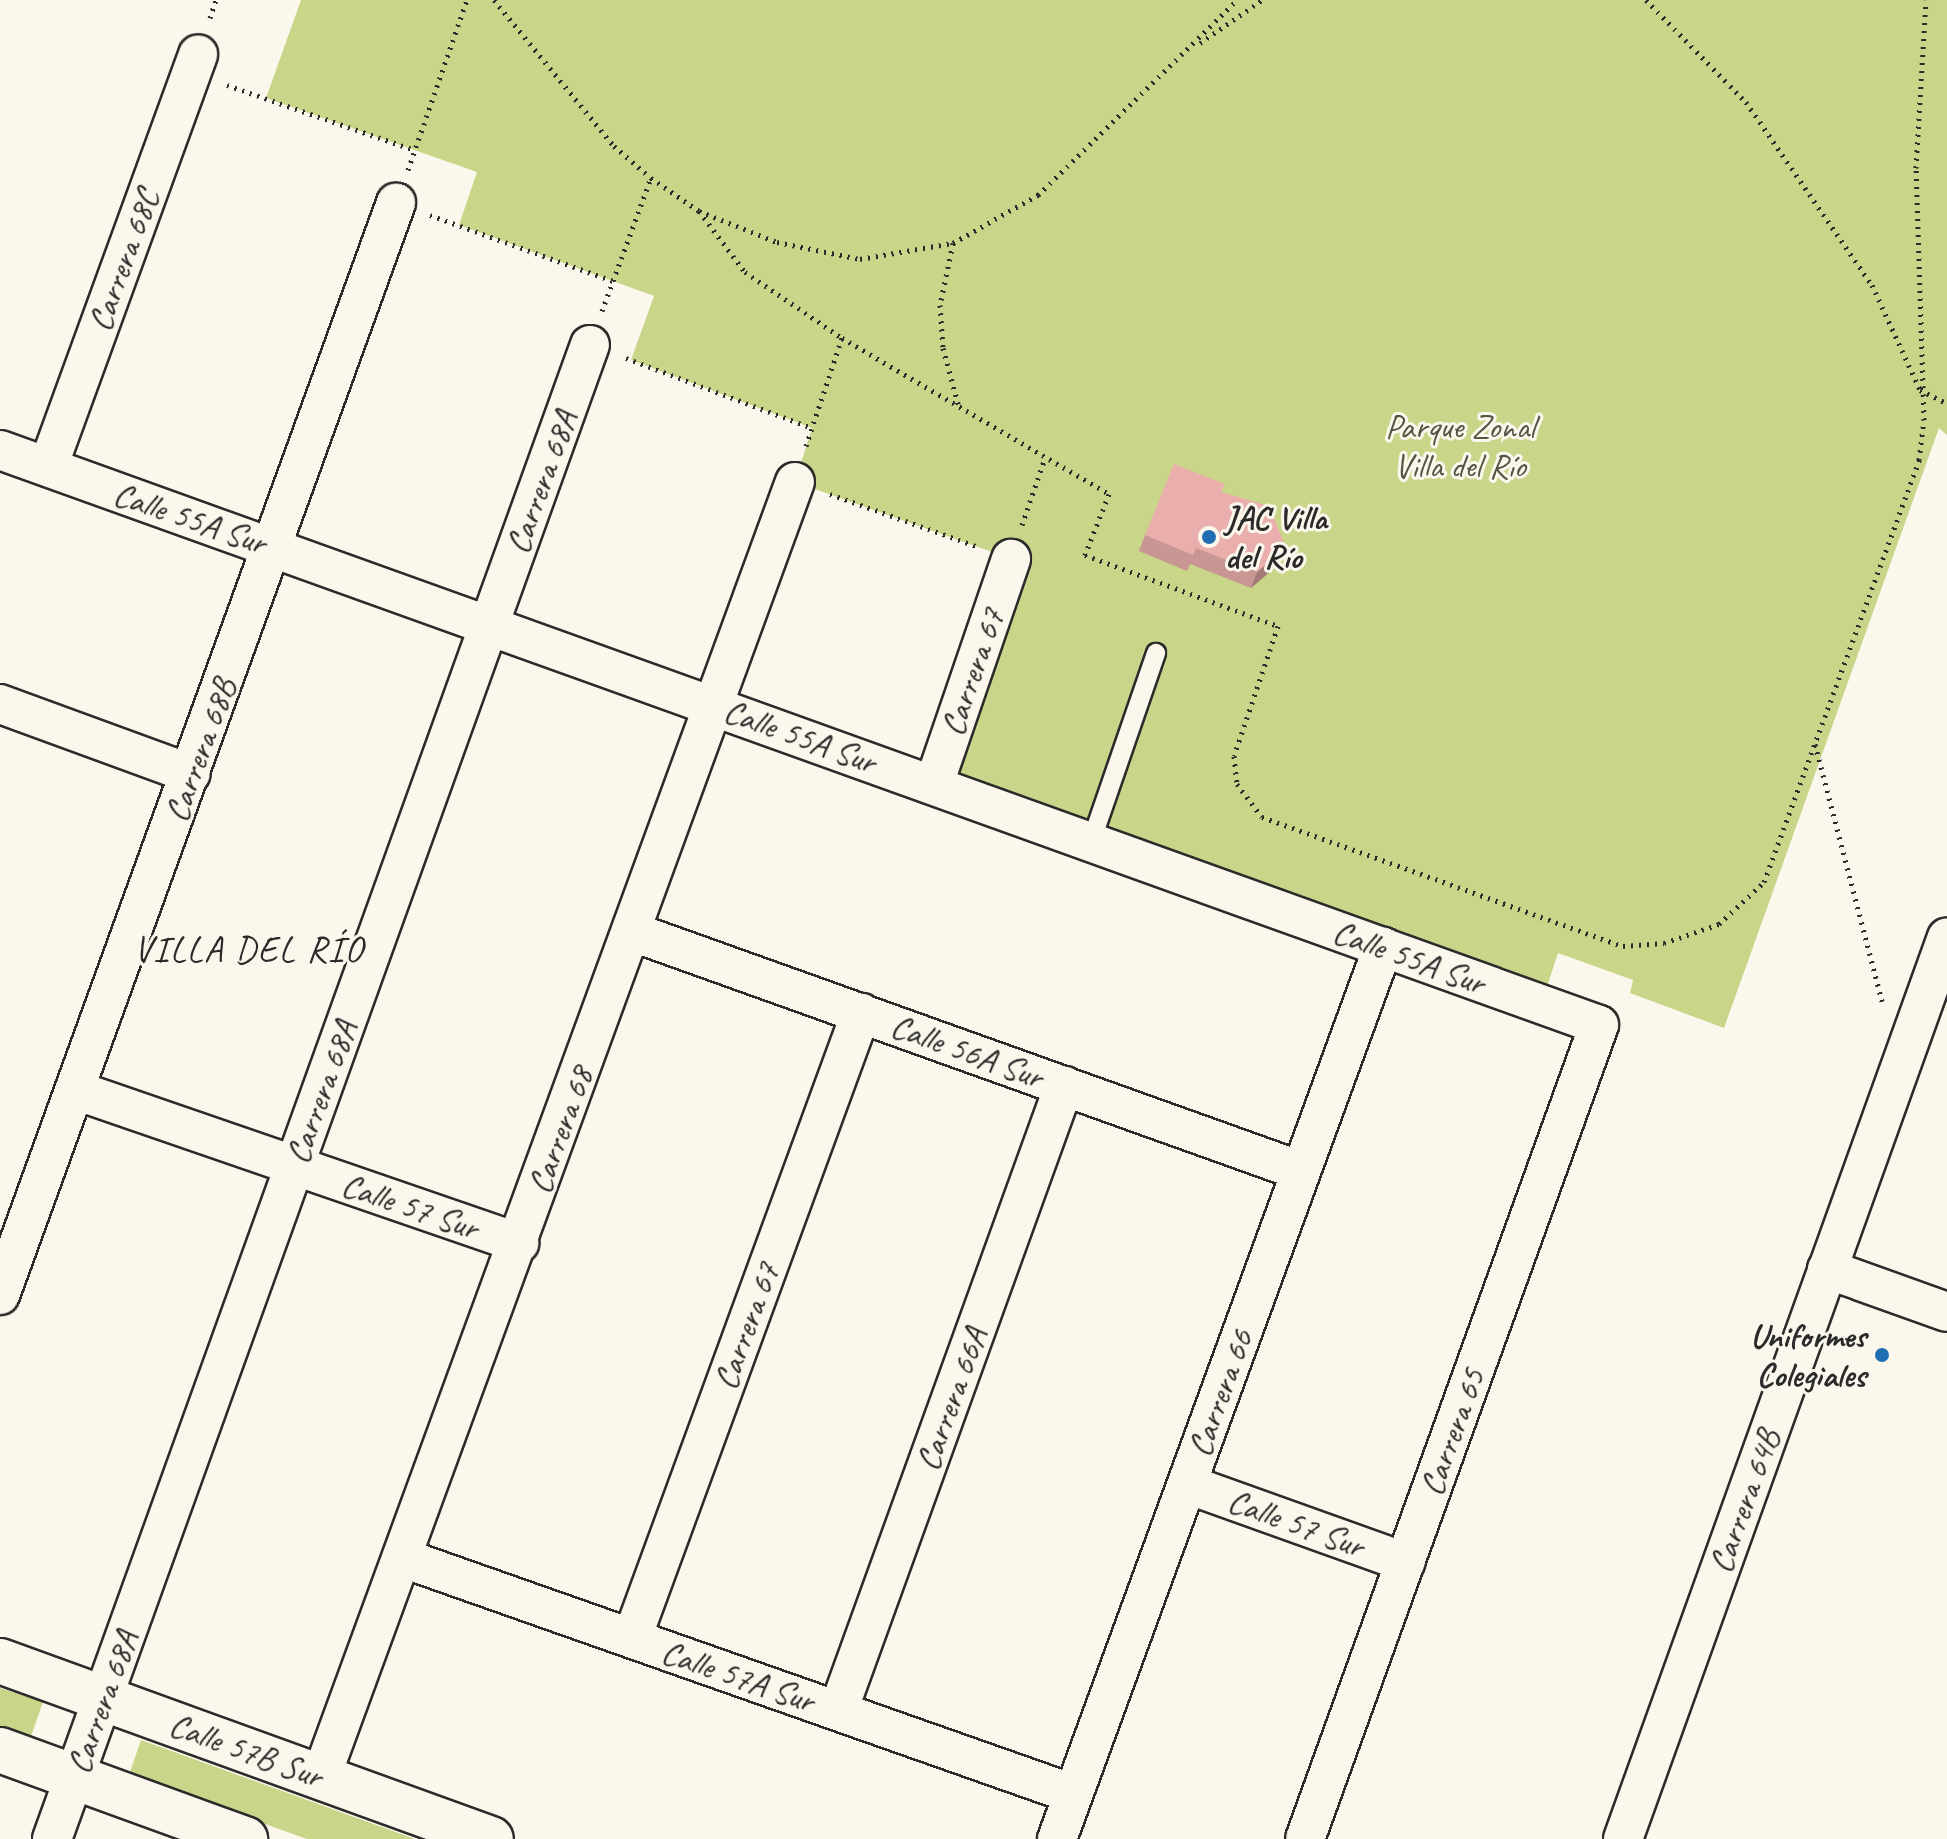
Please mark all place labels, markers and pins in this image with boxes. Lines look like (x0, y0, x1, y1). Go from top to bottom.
place label: JAC Villa del Río (1225, 497, 1327, 576)
marker: JAC Villa del Río (1200, 528, 1218, 546)
place label: Uniformes Colegiales (1750, 1315, 1866, 1394)
marker: Uniformes Colegiales (1873, 1346, 1891, 1364)

